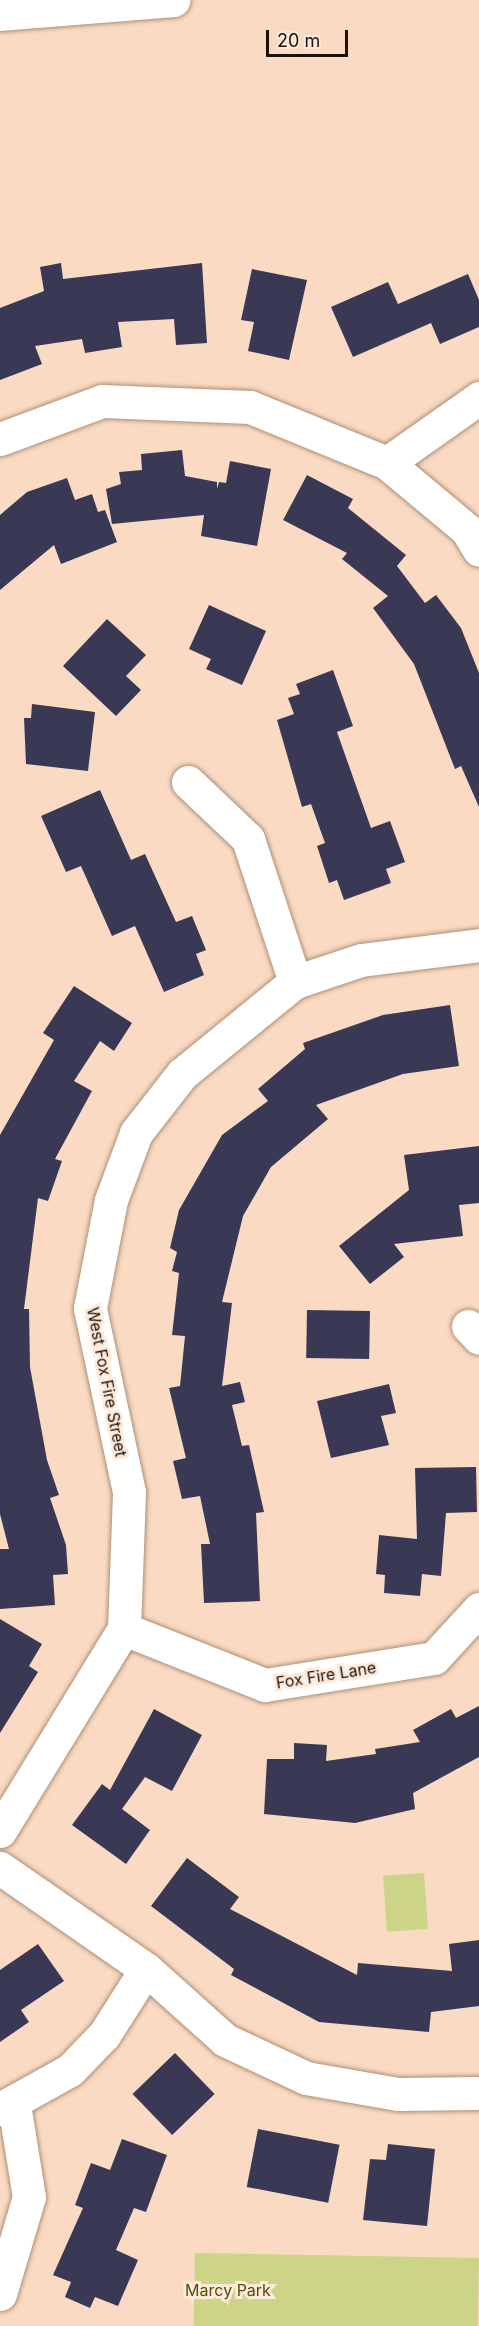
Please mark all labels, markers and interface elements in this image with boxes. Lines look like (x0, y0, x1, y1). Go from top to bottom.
scale bar (269, 18, 352, 56)
text: 20 m (277, 30, 320, 51)
street label: West Fox Fire Street (83, 1306, 131, 1458)
street label: Fox Fire Lane (275, 1658, 377, 1692)
park label: Marcy Park (185, 2280, 271, 2300)

